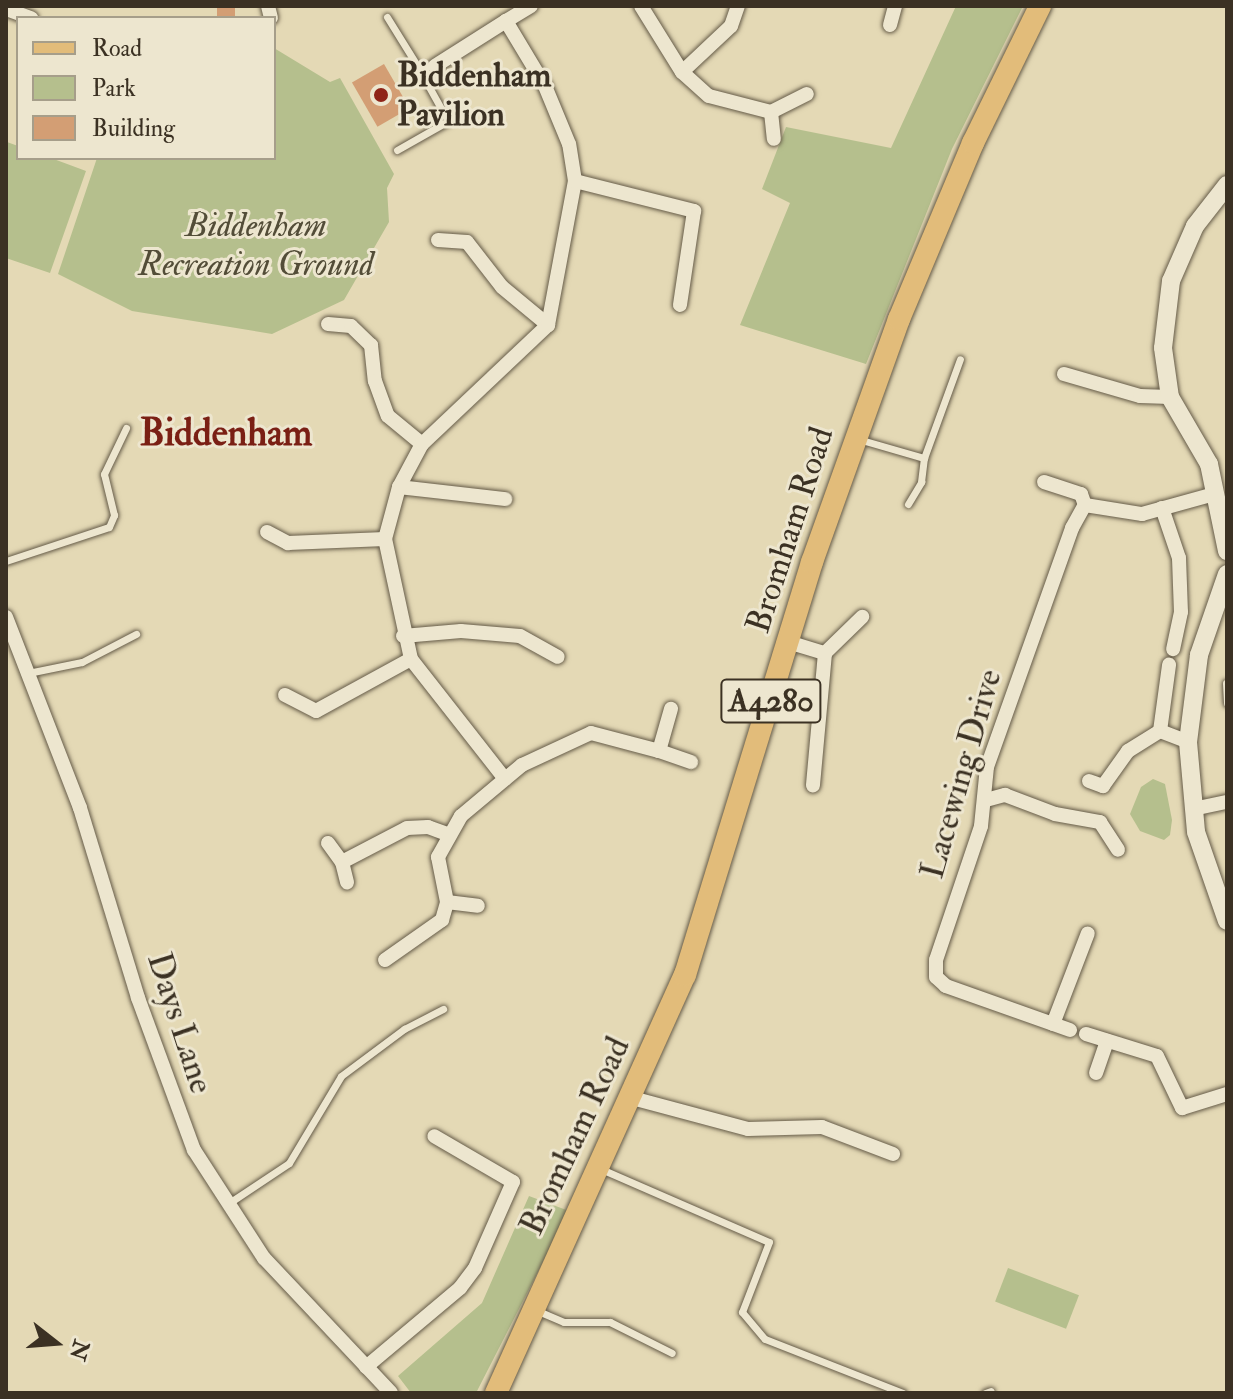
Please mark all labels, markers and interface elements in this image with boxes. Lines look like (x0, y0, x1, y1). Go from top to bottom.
legend (16, 16, 276, 160)
text: Road (92, 33, 142, 64)
place label: Biddenham Pavilion (397, 55, 551, 134)
text: Park (92, 73, 136, 104)
marker: Biddenham Pavilion (372, 86, 390, 104)
text: Building (92, 113, 175, 144)
park label: Biddenham Recreation Ground (138, 205, 374, 284)
district label: Biddenham (140, 411, 312, 457)
street label: Bromham Road (738, 422, 842, 638)
street label: Lacewing Drive (912, 665, 1010, 883)
road number: A4280 (719, 673, 823, 729)
street label: Days Lane (138, 948, 222, 1098)
street label: Bromham Road (511, 1030, 639, 1242)
north arrow (16, 1303, 96, 1383)
text: N (63, 1336, 95, 1364)

